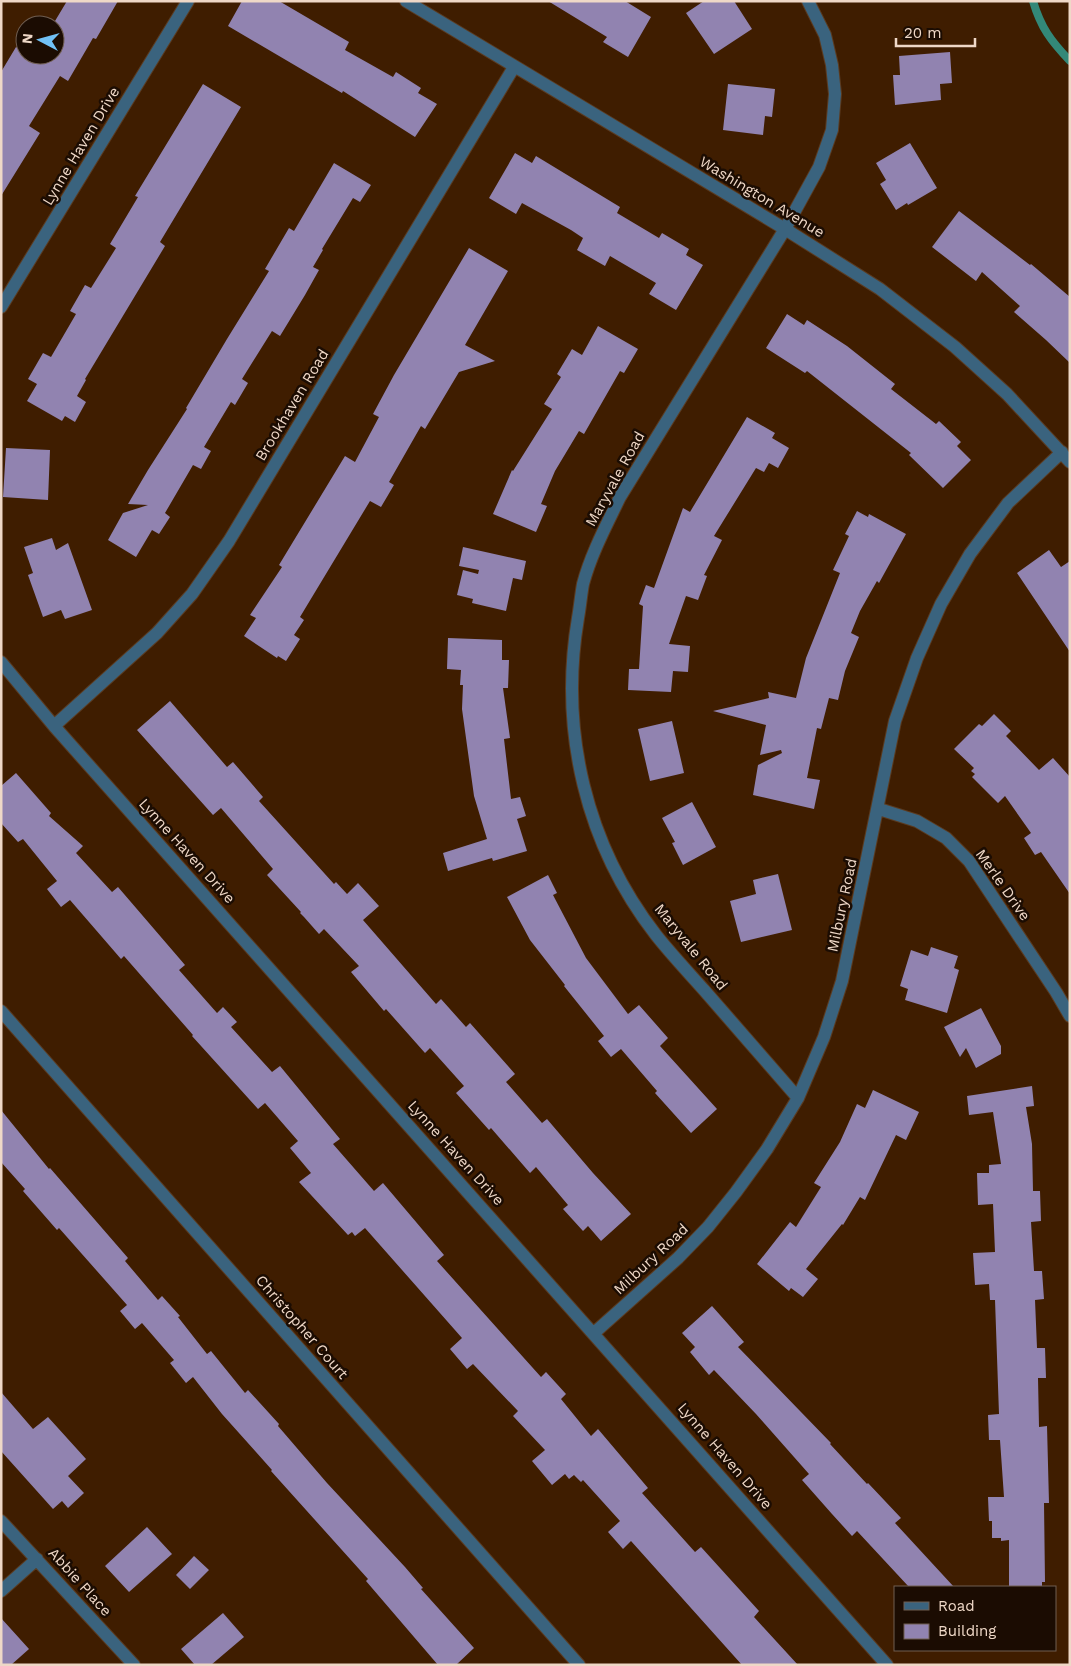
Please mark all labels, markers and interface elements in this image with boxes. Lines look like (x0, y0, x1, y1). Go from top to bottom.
north arrow (15, 15, 65, 65)
scale bar (896, 15, 975, 47)
text: 20 m (904, 24, 942, 42)
text: N (19, 33, 36, 45)
street label: Lynne Haven Drive (39, 83, 123, 209)
street label: Washington Avenue (696, 152, 828, 242)
street label: Brookhaven Road (252, 346, 332, 464)
street label: Maryvale Road (581, 428, 649, 530)
street label: Lynne Haven Drive (135, 795, 239, 907)
street label: Merle Drive (972, 846, 1034, 924)
street label: Milbury Road (823, 857, 861, 953)
street label: Maryvale Road (651, 900, 731, 994)
street label: Lynne Haven Drive (404, 1097, 508, 1209)
street label: Milbury Road (610, 1220, 692, 1298)
street label: Christopher Court (252, 1271, 352, 1383)
street label: Lynne Haven Drive (674, 1399, 776, 1513)
street label: Abbie Place (45, 1544, 115, 1620)
legend (894, 1586, 1056, 1651)
text: Road (938, 1597, 975, 1615)
text: Building (938, 1622, 996, 1640)

